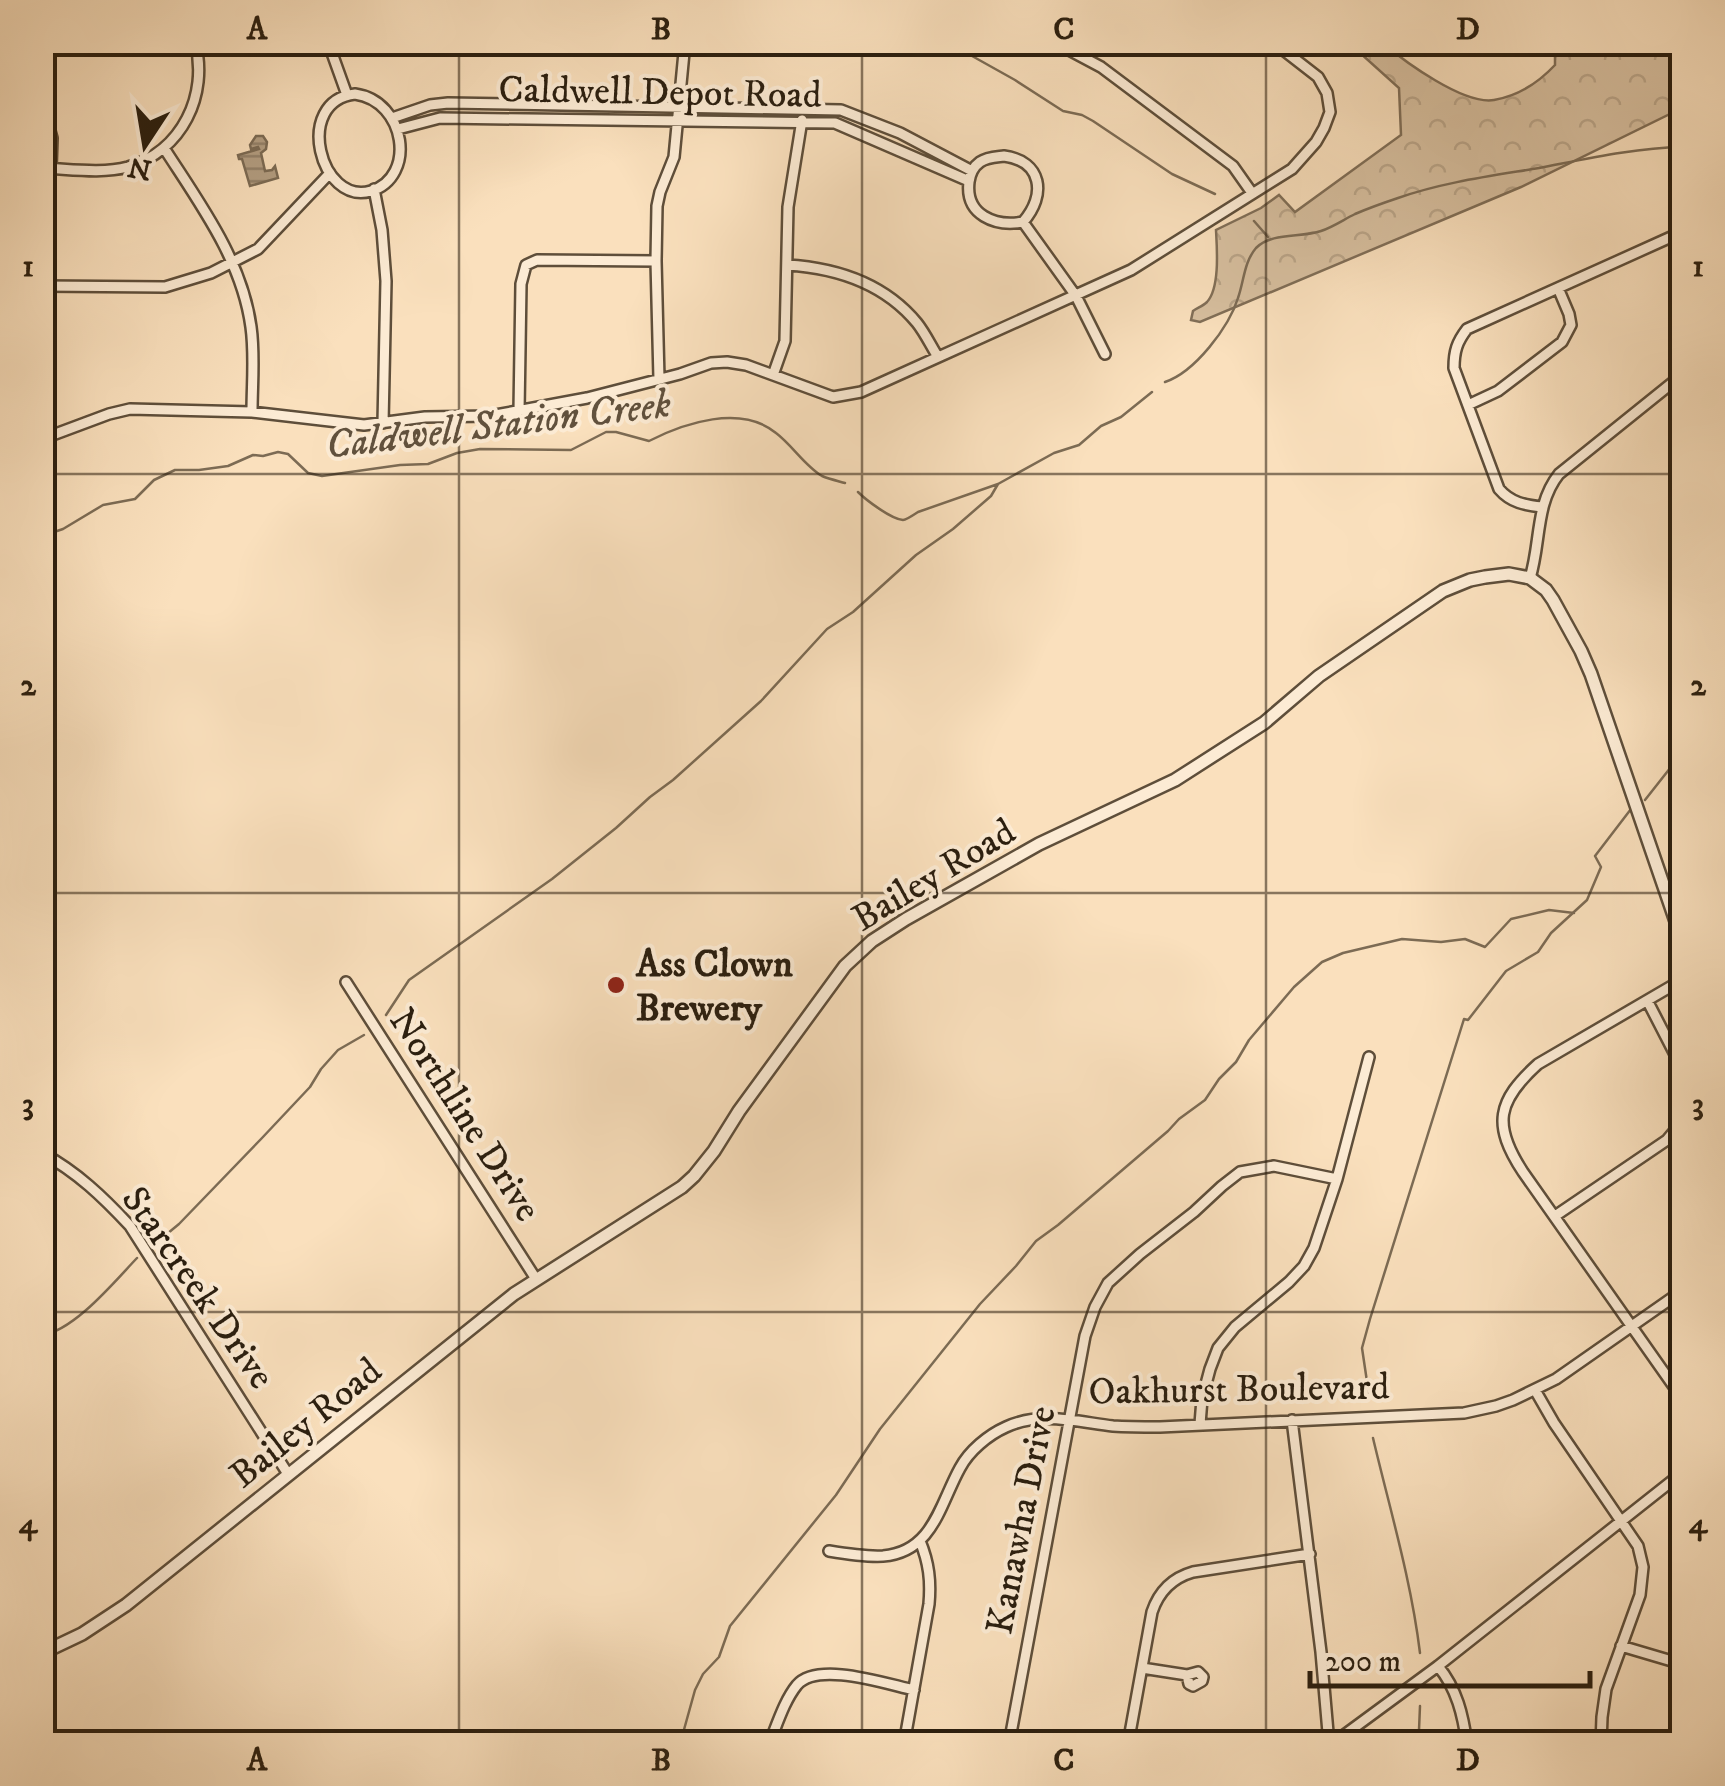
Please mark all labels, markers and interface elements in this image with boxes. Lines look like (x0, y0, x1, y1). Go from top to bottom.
text: A (246, 10, 269, 50)
text: B (651, 10, 671, 50)
text: C (1053, 10, 1075, 50)
text: D (1456, 10, 1480, 50)
street label: Caldwell Depot Road (498, 66, 822, 120)
north arrow (95, 95, 195, 195)
text: N (125, 148, 155, 187)
text: 1 (22, 247, 34, 287)
text: 1 (1692, 247, 1704, 287)
water label: Caldwell Station Creek (323, 380, 674, 472)
text: 2 (20, 666, 36, 706)
text: 2 (1690, 666, 1706, 706)
street label: Bailey Road (844, 808, 1024, 943)
place label: Ass Clown Brewery (635, 941, 793, 1033)
marker: Ass Clown Brewery (605, 974, 627, 996)
street label: Northline Drive (378, 1000, 551, 1231)
text: 3 (22, 1085, 34, 1125)
text: 3 (1692, 1085, 1704, 1125)
street label: Starcreek Drive (110, 1178, 285, 1398)
street label: Bailey Road (220, 1348, 392, 1499)
street label: Oakhurst Boulevard (1088, 1363, 1390, 1417)
street label: Kanawha Drive (976, 1402, 1068, 1639)
text: 4 (19, 1504, 39, 1544)
text: 4 (1689, 1504, 1709, 1544)
scale bar (1310, 1626, 1590, 1688)
text: 200 m (1325, 1644, 1401, 1681)
text: A (246, 1741, 269, 1781)
text: B (651, 1741, 671, 1781)
text: C (1053, 1741, 1075, 1781)
text: D (1456, 1741, 1480, 1781)

